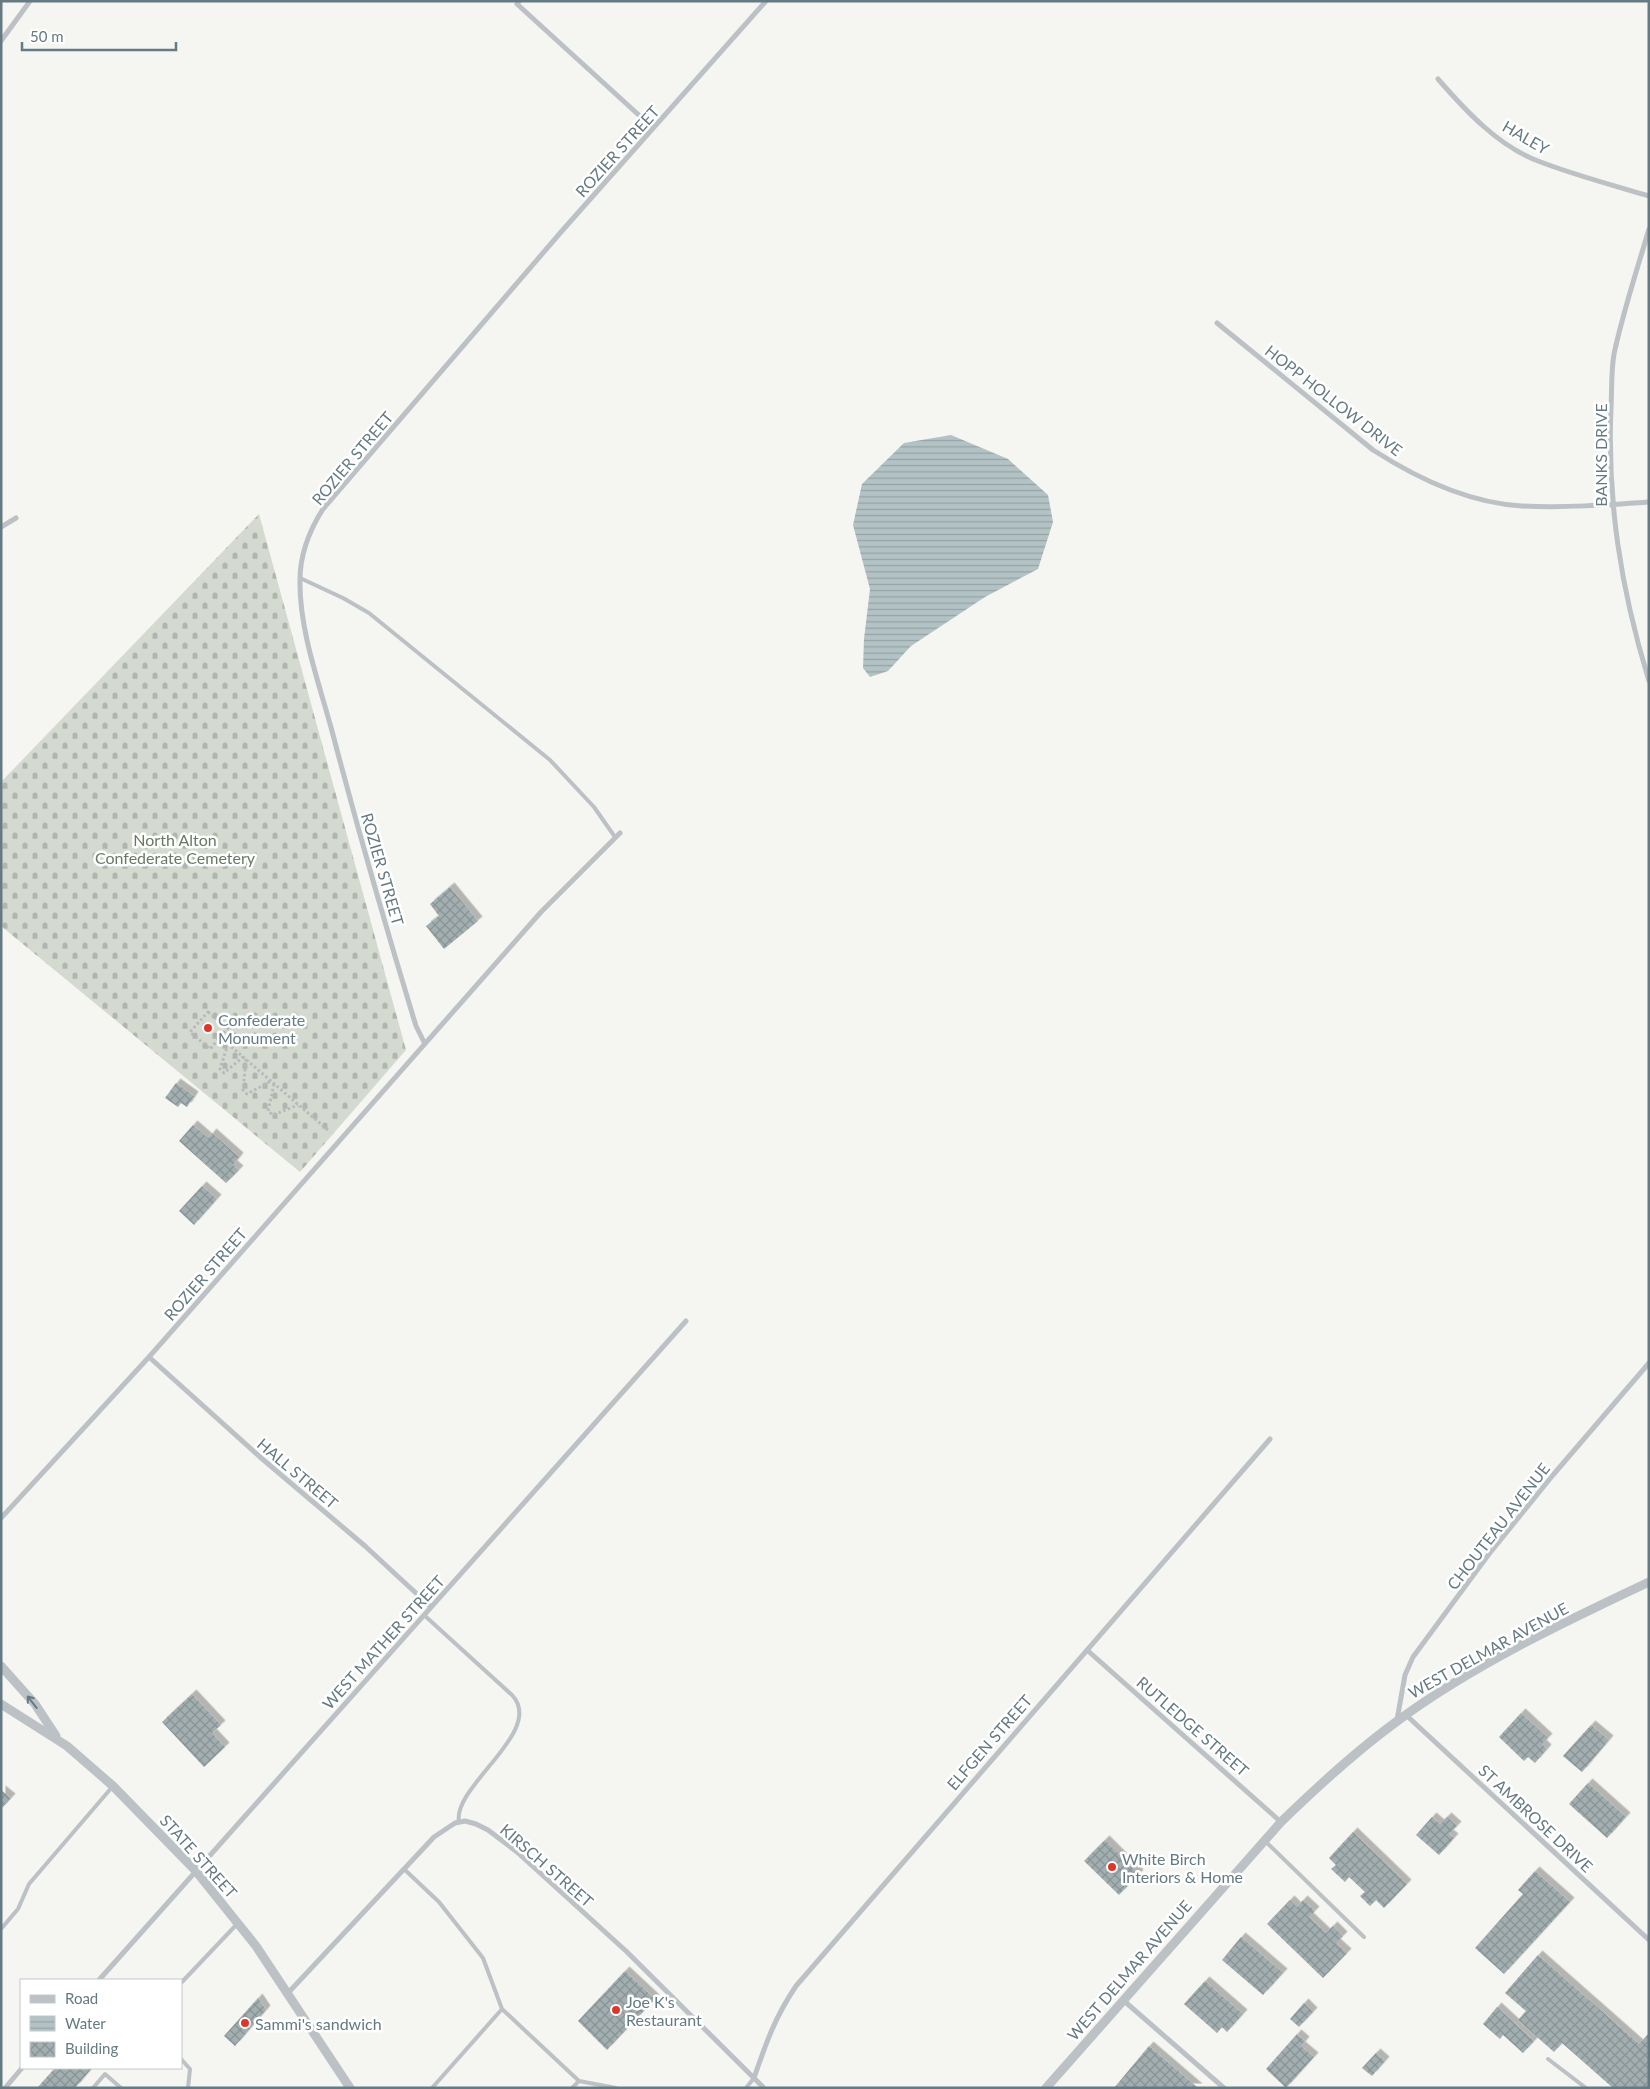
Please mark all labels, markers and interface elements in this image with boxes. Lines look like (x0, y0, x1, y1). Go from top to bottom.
scale bar (22, 20, 176, 52)
text: 50 m (30, 27, 64, 45)
street label: ROZIER STREET (571, 101, 663, 200)
street label: HALEY (1499, 116, 1553, 158)
street label: HOPP HOLLOW DRIVE (1262, 341, 1406, 459)
street label: BANKS DRIVE (1591, 403, 1610, 507)
street label: ROZIER STREET (307, 407, 397, 509)
street label: ROZIER STREET (358, 811, 408, 928)
park label: North Alton Confederate Cemetery (95, 830, 256, 867)
place label: Confederate Monument (218, 1010, 305, 1047)
marker: Confederate Monument (202, 1022, 214, 1034)
street label: ROZIER STREET (160, 1224, 251, 1324)
street label: HALL STREET (254, 1434, 343, 1513)
street label: CHOUTEAU AVENUE (1443, 1459, 1553, 1593)
street label: WEST MATHER STREET (318, 1571, 448, 1713)
street label: WEST DELMAR AVENUE (1405, 1598, 1571, 1702)
street label: RUTLEDGE STREET (1133, 1672, 1253, 1780)
street label: ELFGEN STREET (943, 1690, 1036, 1793)
one-way arrow (27, 1695, 37, 1709)
street label: ST AMBROSE DRIVE (1475, 1760, 1597, 1876)
street label: STATE STREET (157, 1810, 242, 1902)
street label: KIRSCH STREET (497, 1819, 598, 1911)
place label: White Birch Interiors & Home (1122, 1849, 1243, 1886)
marker: White Birch Interiors & Home (1106, 1861, 1118, 1873)
street label: WEST DELMAR AVENUE (1063, 1896, 1195, 2044)
legend (20, 1979, 182, 2069)
text: Road (65, 1989, 98, 2007)
place label: Joe K's Restaurant (626, 1992, 702, 2029)
marker: Joe K's Restaurant (610, 2004, 622, 2016)
text: Water (65, 2014, 106, 2032)
place label: Sammi's sandwich (255, 2014, 382, 2033)
marker: Sammi's sandwich (239, 2017, 251, 2029)
text: Building (65, 2039, 118, 2057)

